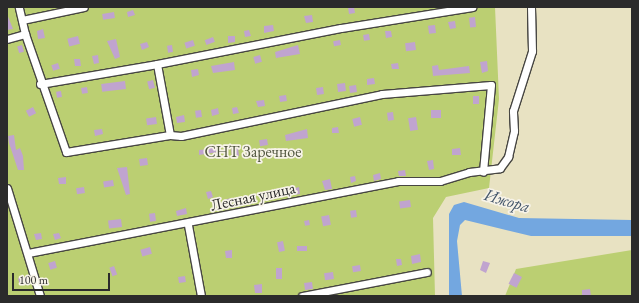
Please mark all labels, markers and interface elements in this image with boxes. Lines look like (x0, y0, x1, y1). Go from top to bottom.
park label: СНТ Заречное (205, 142, 301, 162)
street label: Лесная улица (209, 179, 297, 215)
water label: Ижора (482, 185, 532, 217)
scale bar (14, 265, 112, 291)
text: 100 m (19, 272, 48, 288)

